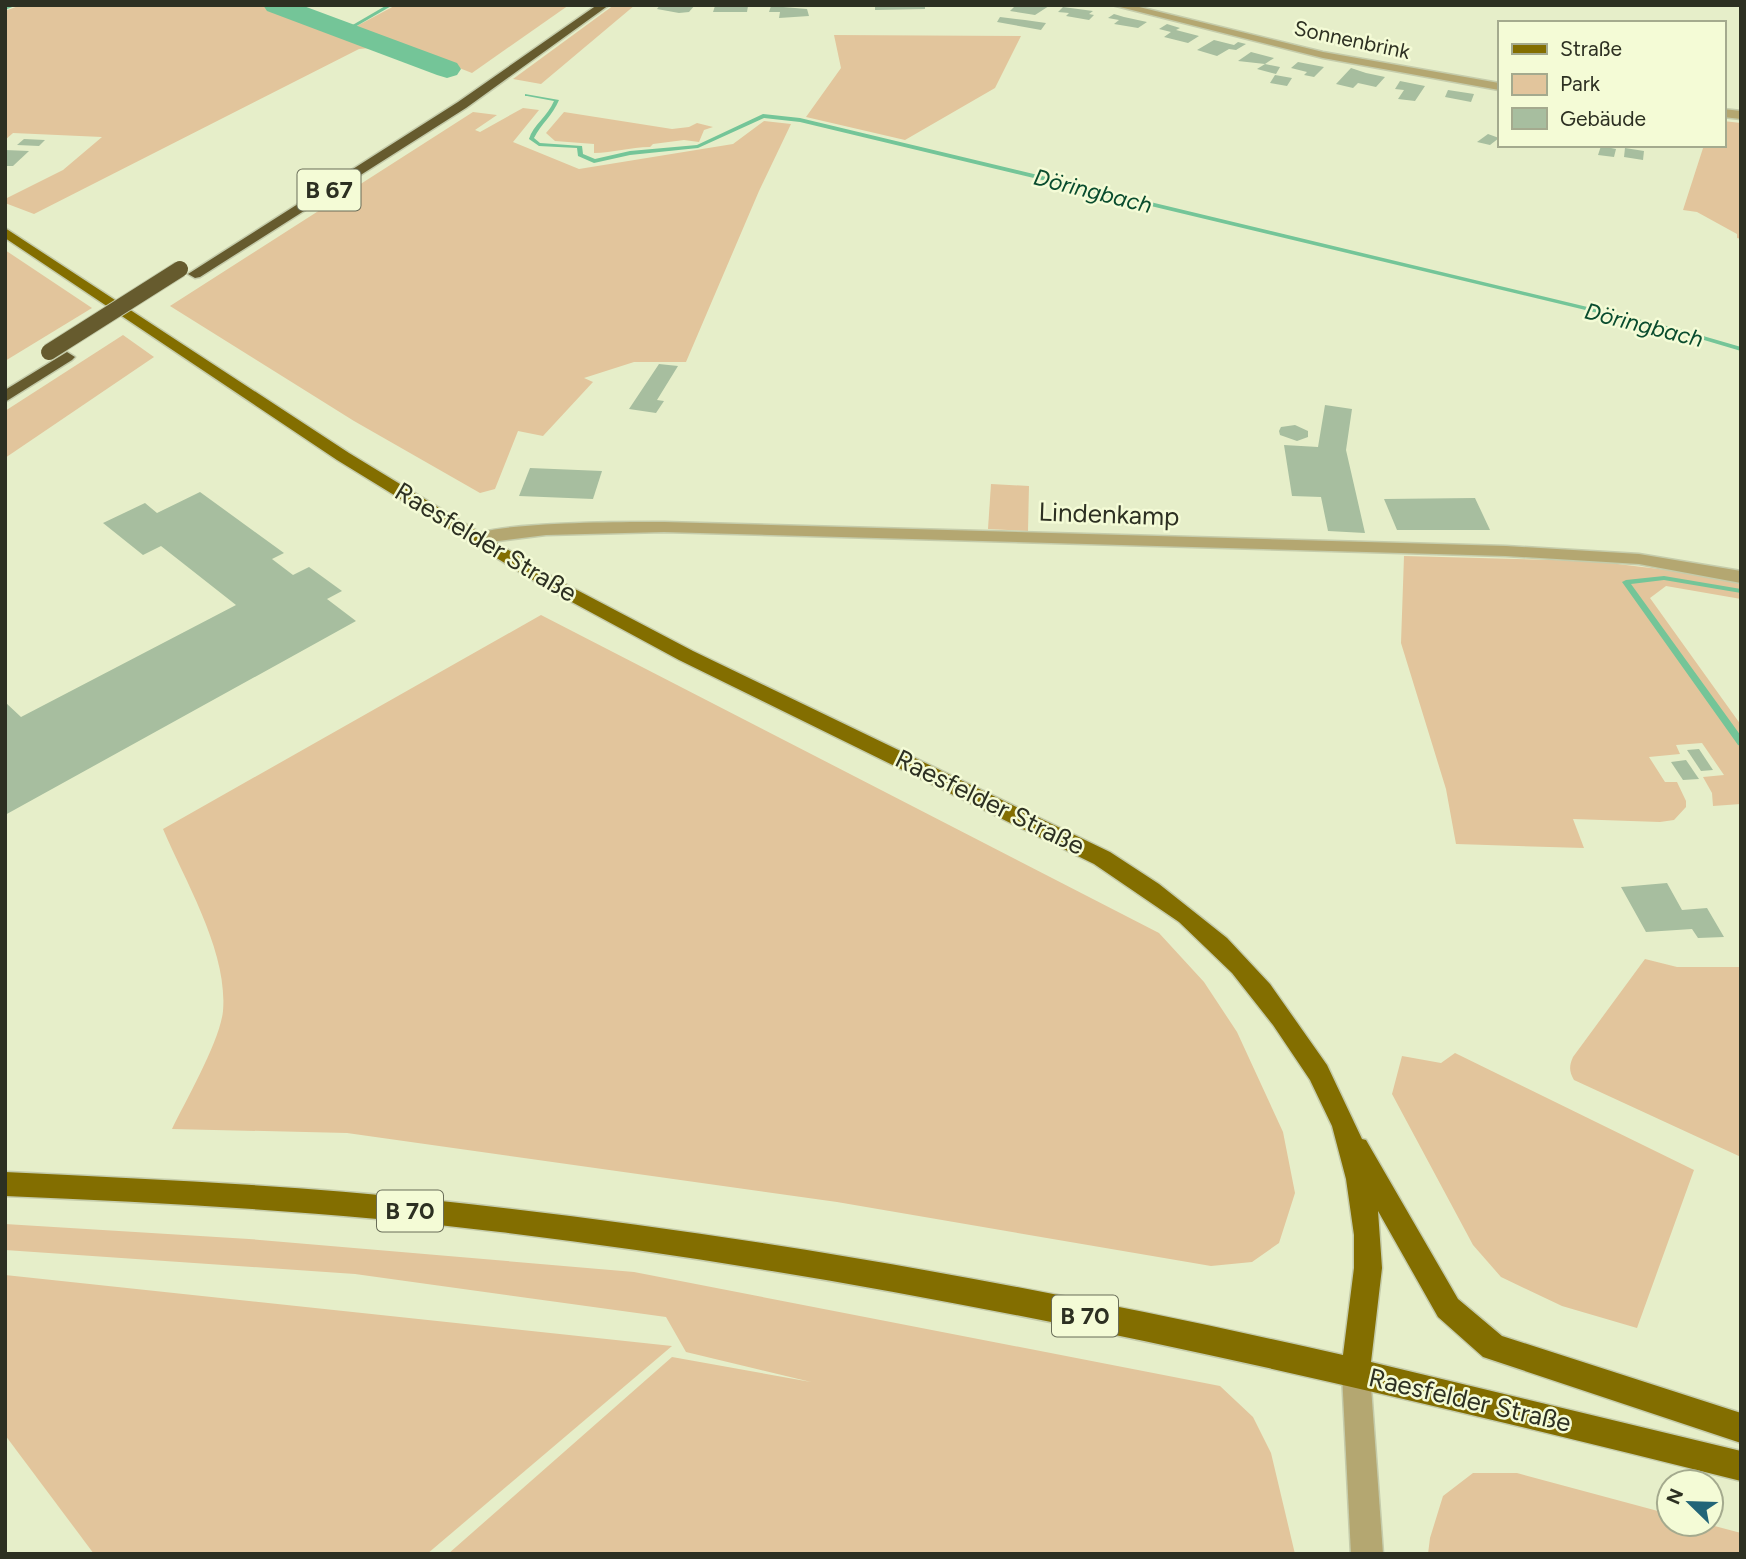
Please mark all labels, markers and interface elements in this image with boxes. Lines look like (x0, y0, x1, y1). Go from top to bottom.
street label: Sonnenbrink (1292, 15, 1413, 64)
legend (1498, 21, 1725, 147)
text: Straße (1560, 36, 1622, 61)
text: Park (1560, 71, 1601, 96)
text: Gebäude (1560, 106, 1646, 131)
water label: Döringbach (1031, 163, 1155, 219)
road number: B 67 (298, 170, 360, 210)
water label: Döringbach (1582, 297, 1706, 353)
street label: Raesfelder Straße (389, 475, 583, 609)
street label: Lindenkamp (1038, 496, 1180, 532)
street label: Raesfelder Straße (890, 742, 1090, 862)
road number: B 70 (377, 1190, 443, 1232)
road number: B 70 (1052, 1296, 1118, 1336)
street label: Raesfelder Straße (1366, 1361, 1574, 1439)
north arrow (1655, 1468, 1725, 1538)
text: N (1661, 1485, 1688, 1508)

